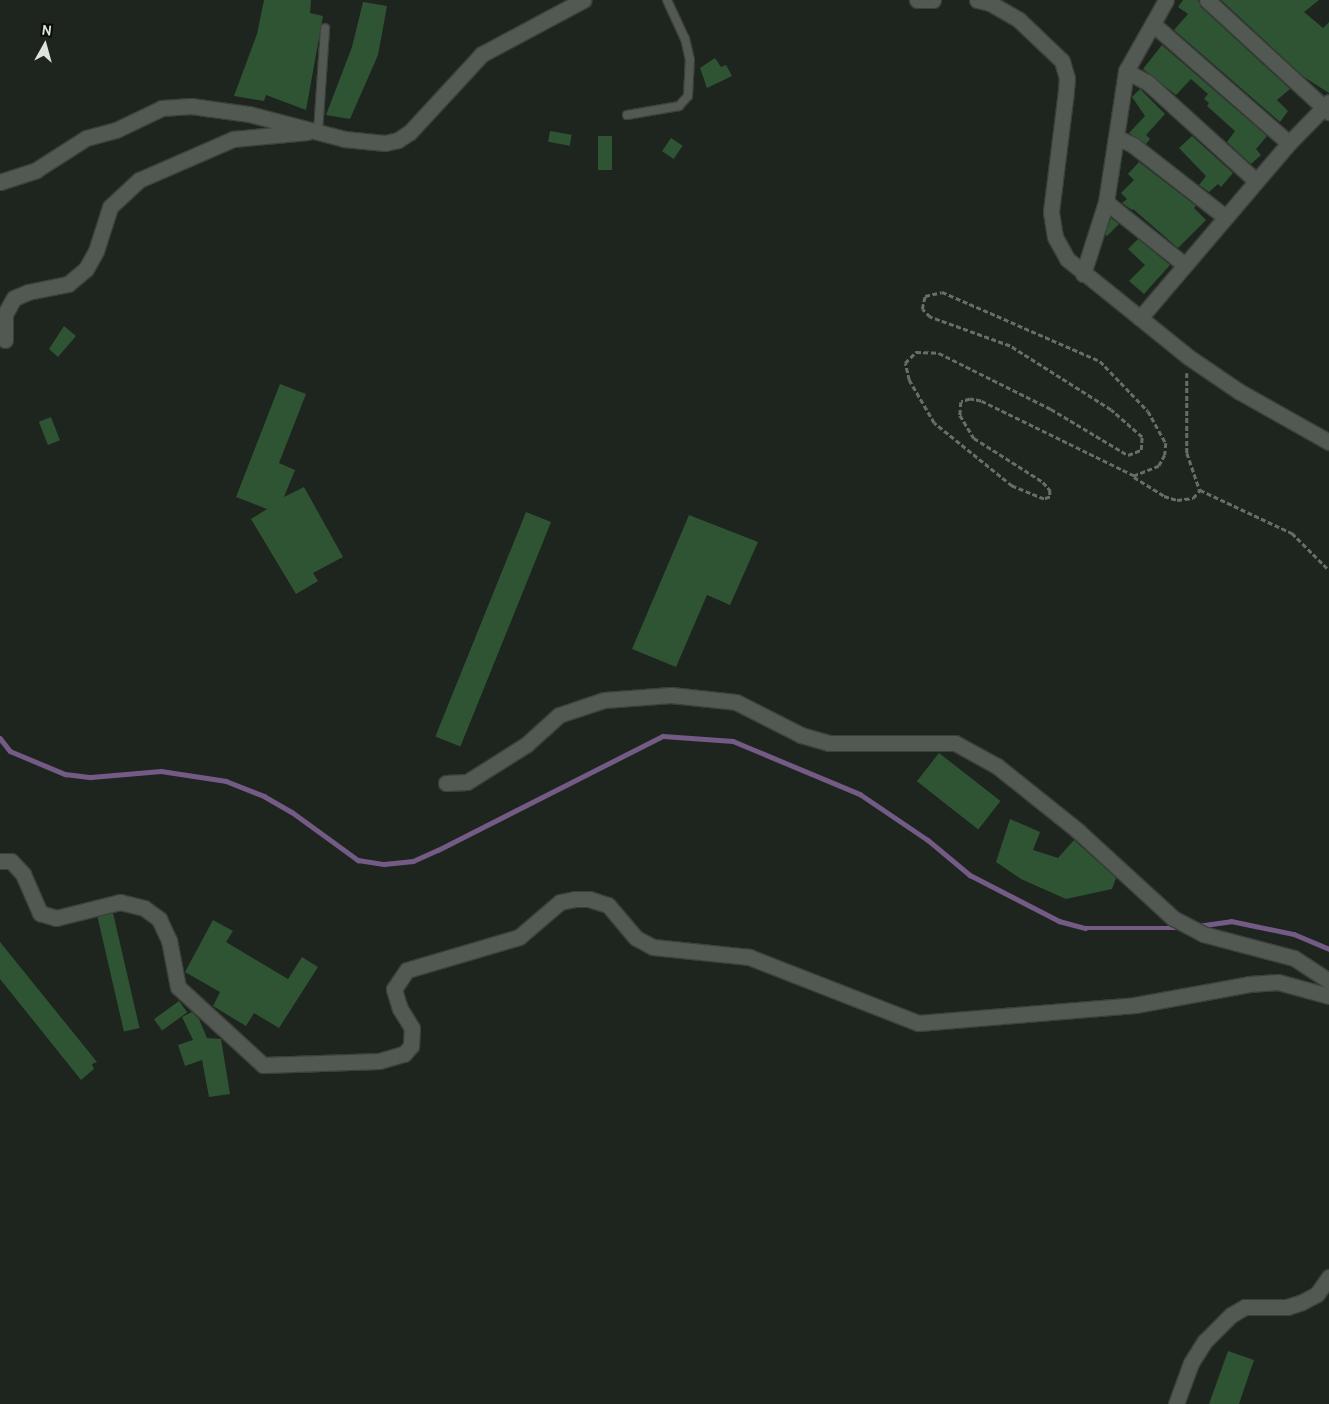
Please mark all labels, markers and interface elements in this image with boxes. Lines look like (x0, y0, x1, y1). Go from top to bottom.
north arrow (20, 20, 70, 70)
text: N (41, 21, 53, 40)

